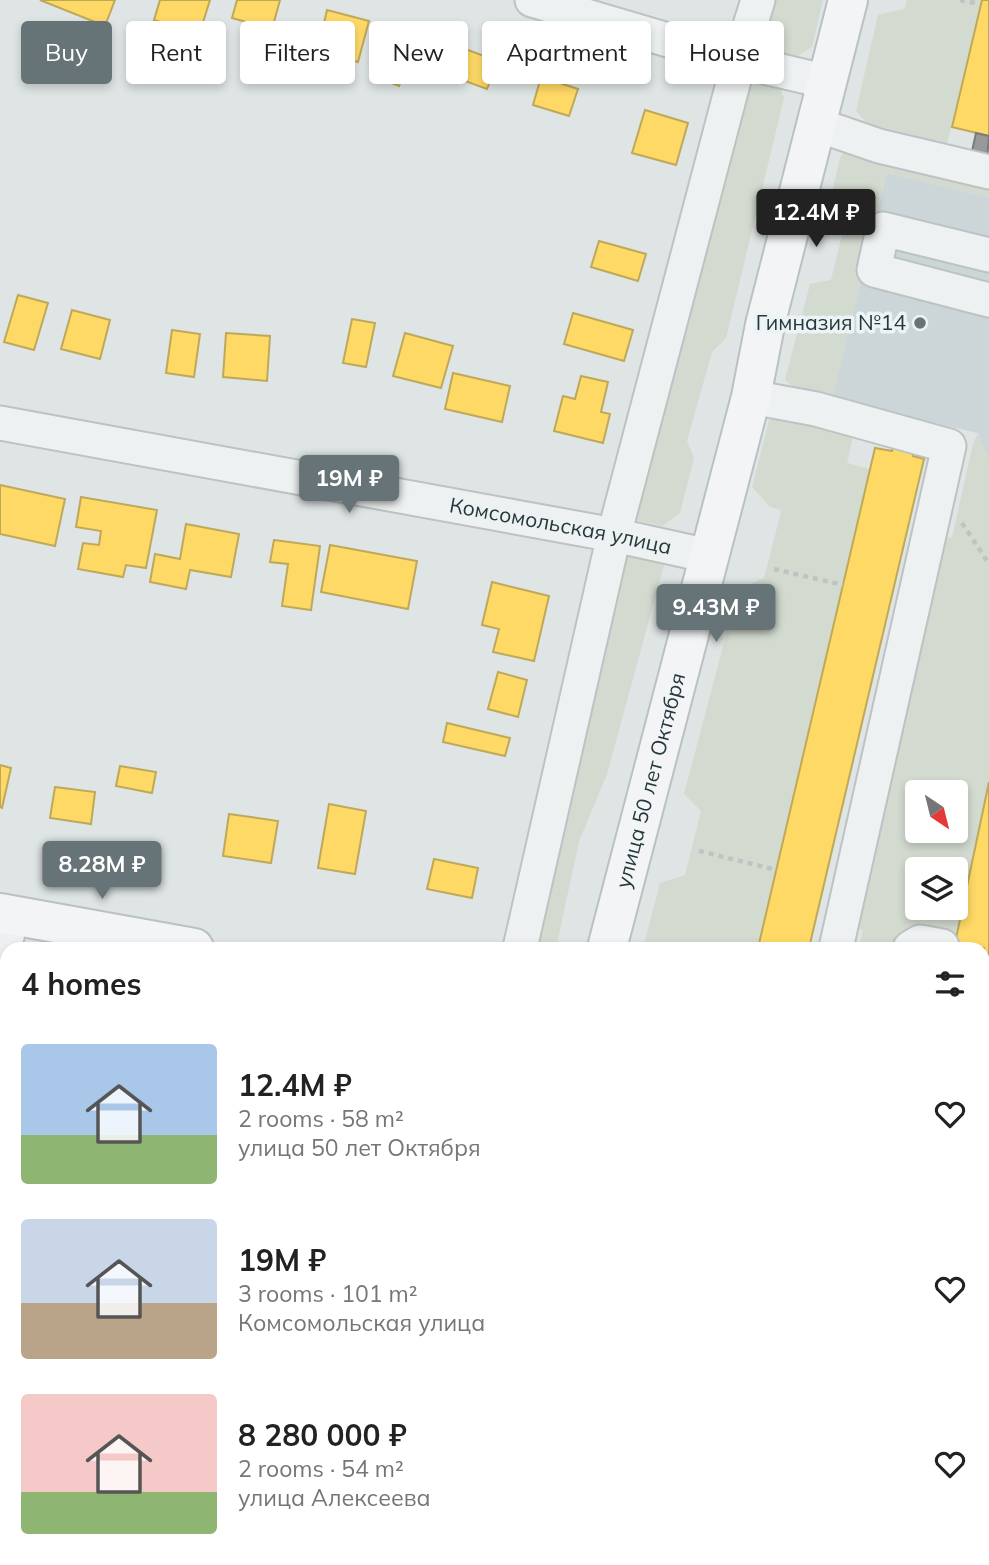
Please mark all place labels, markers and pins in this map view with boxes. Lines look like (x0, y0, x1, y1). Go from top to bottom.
pin: 12.4M ₽ (751, 190, 881, 249)
place label: Гимназия №14 (756, 309, 906, 335)
marker: Гимназия №14 (912, 315, 928, 331)
pin: 19M ₽ (300, 456, 398, 515)
pin: 9.43M ₽ (651, 584, 781, 644)
pin: 8.28M ₽ (37, 842, 167, 901)

